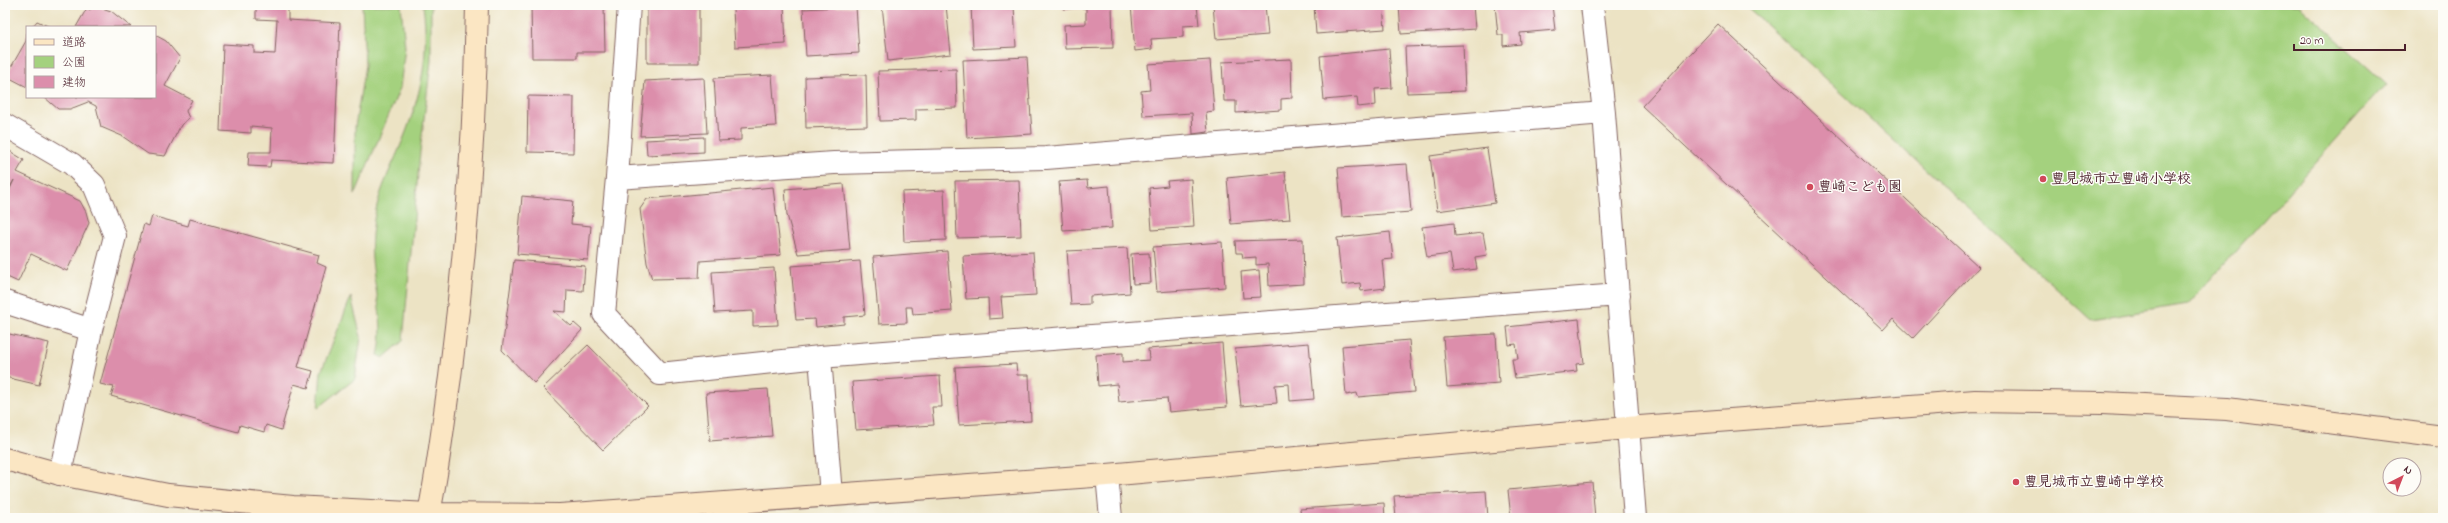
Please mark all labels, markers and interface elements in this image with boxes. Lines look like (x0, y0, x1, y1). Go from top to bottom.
legend (26, 26, 156, 98)
scale bar (2294, 26, 2405, 52)
text: 20 m (2300, 32, 2323, 50)
text: 道路 (62, 34, 86, 52)
text: 公園 (62, 54, 86, 72)
text: 建物 (62, 74, 86, 92)
place label: 豊見城市立豊崎小学校 (2051, 169, 2191, 190)
marker: 豊見城市立豊崎小学校 (2038, 174, 2048, 184)
place label: 豊崎こども園 (1818, 177, 1902, 198)
marker: 豊崎こども園 (1805, 182, 1815, 192)
north arrow (2382, 457, 2422, 497)
text: N (2400, 462, 2416, 479)
place label: 豊見城市立豊崎中学校 (2024, 472, 2164, 493)
marker: 豊見城市立豊崎中学校 (2011, 477, 2021, 487)

